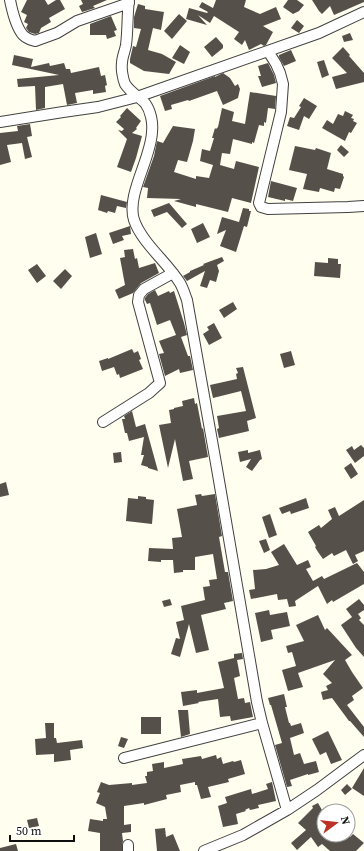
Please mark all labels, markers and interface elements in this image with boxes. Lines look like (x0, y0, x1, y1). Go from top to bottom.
north arrow (316, 803, 356, 843)
text: N (337, 815, 353, 826)
scale bar (10, 817, 74, 843)
text: 50 m (16, 823, 42, 839)

